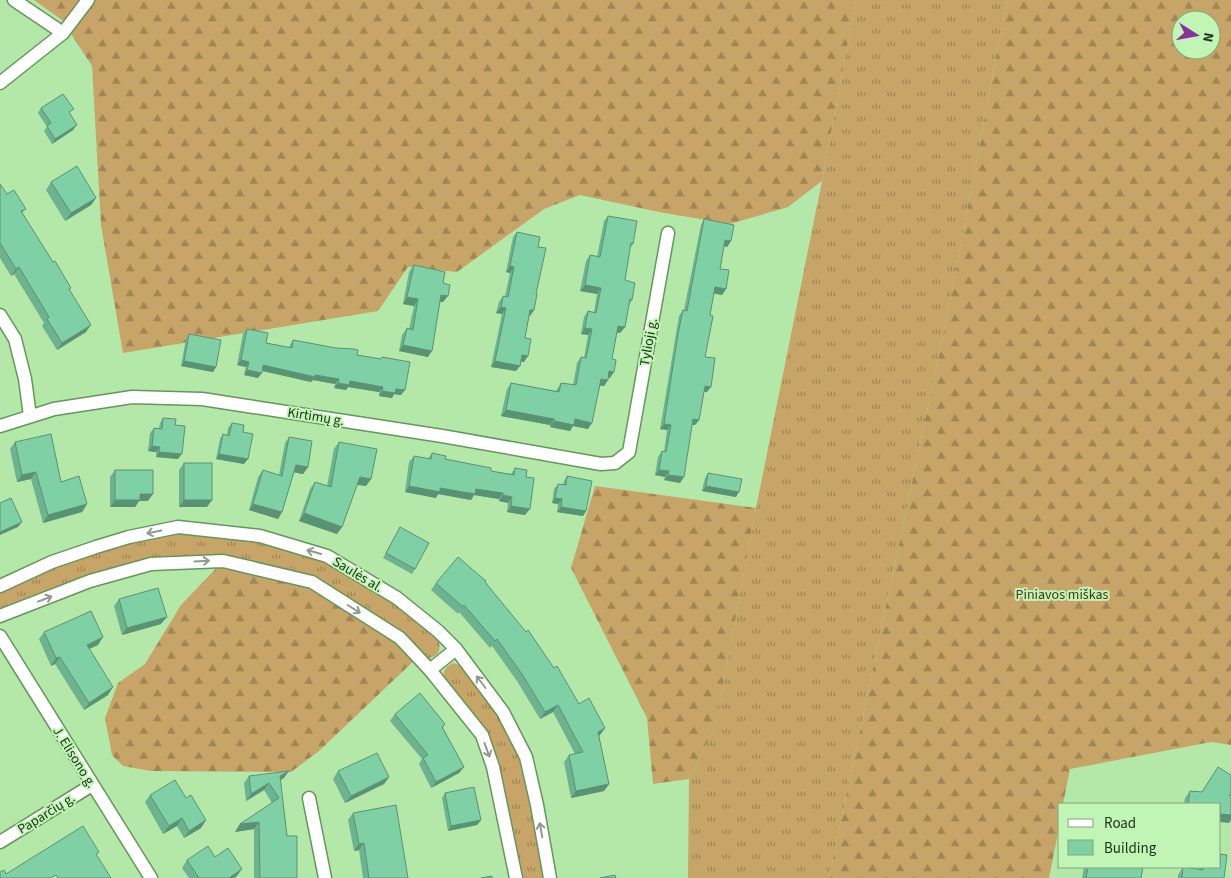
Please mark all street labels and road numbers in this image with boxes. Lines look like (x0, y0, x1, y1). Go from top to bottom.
street label: Tylioji g. (635, 317, 663, 368)
street label: Kirtimų g. (286, 403, 346, 431)
street label: Saulės al. (329, 552, 386, 598)
street label: J. Elisono g. (47, 723, 101, 792)
street label: Paparčių g. (14, 788, 79, 839)

